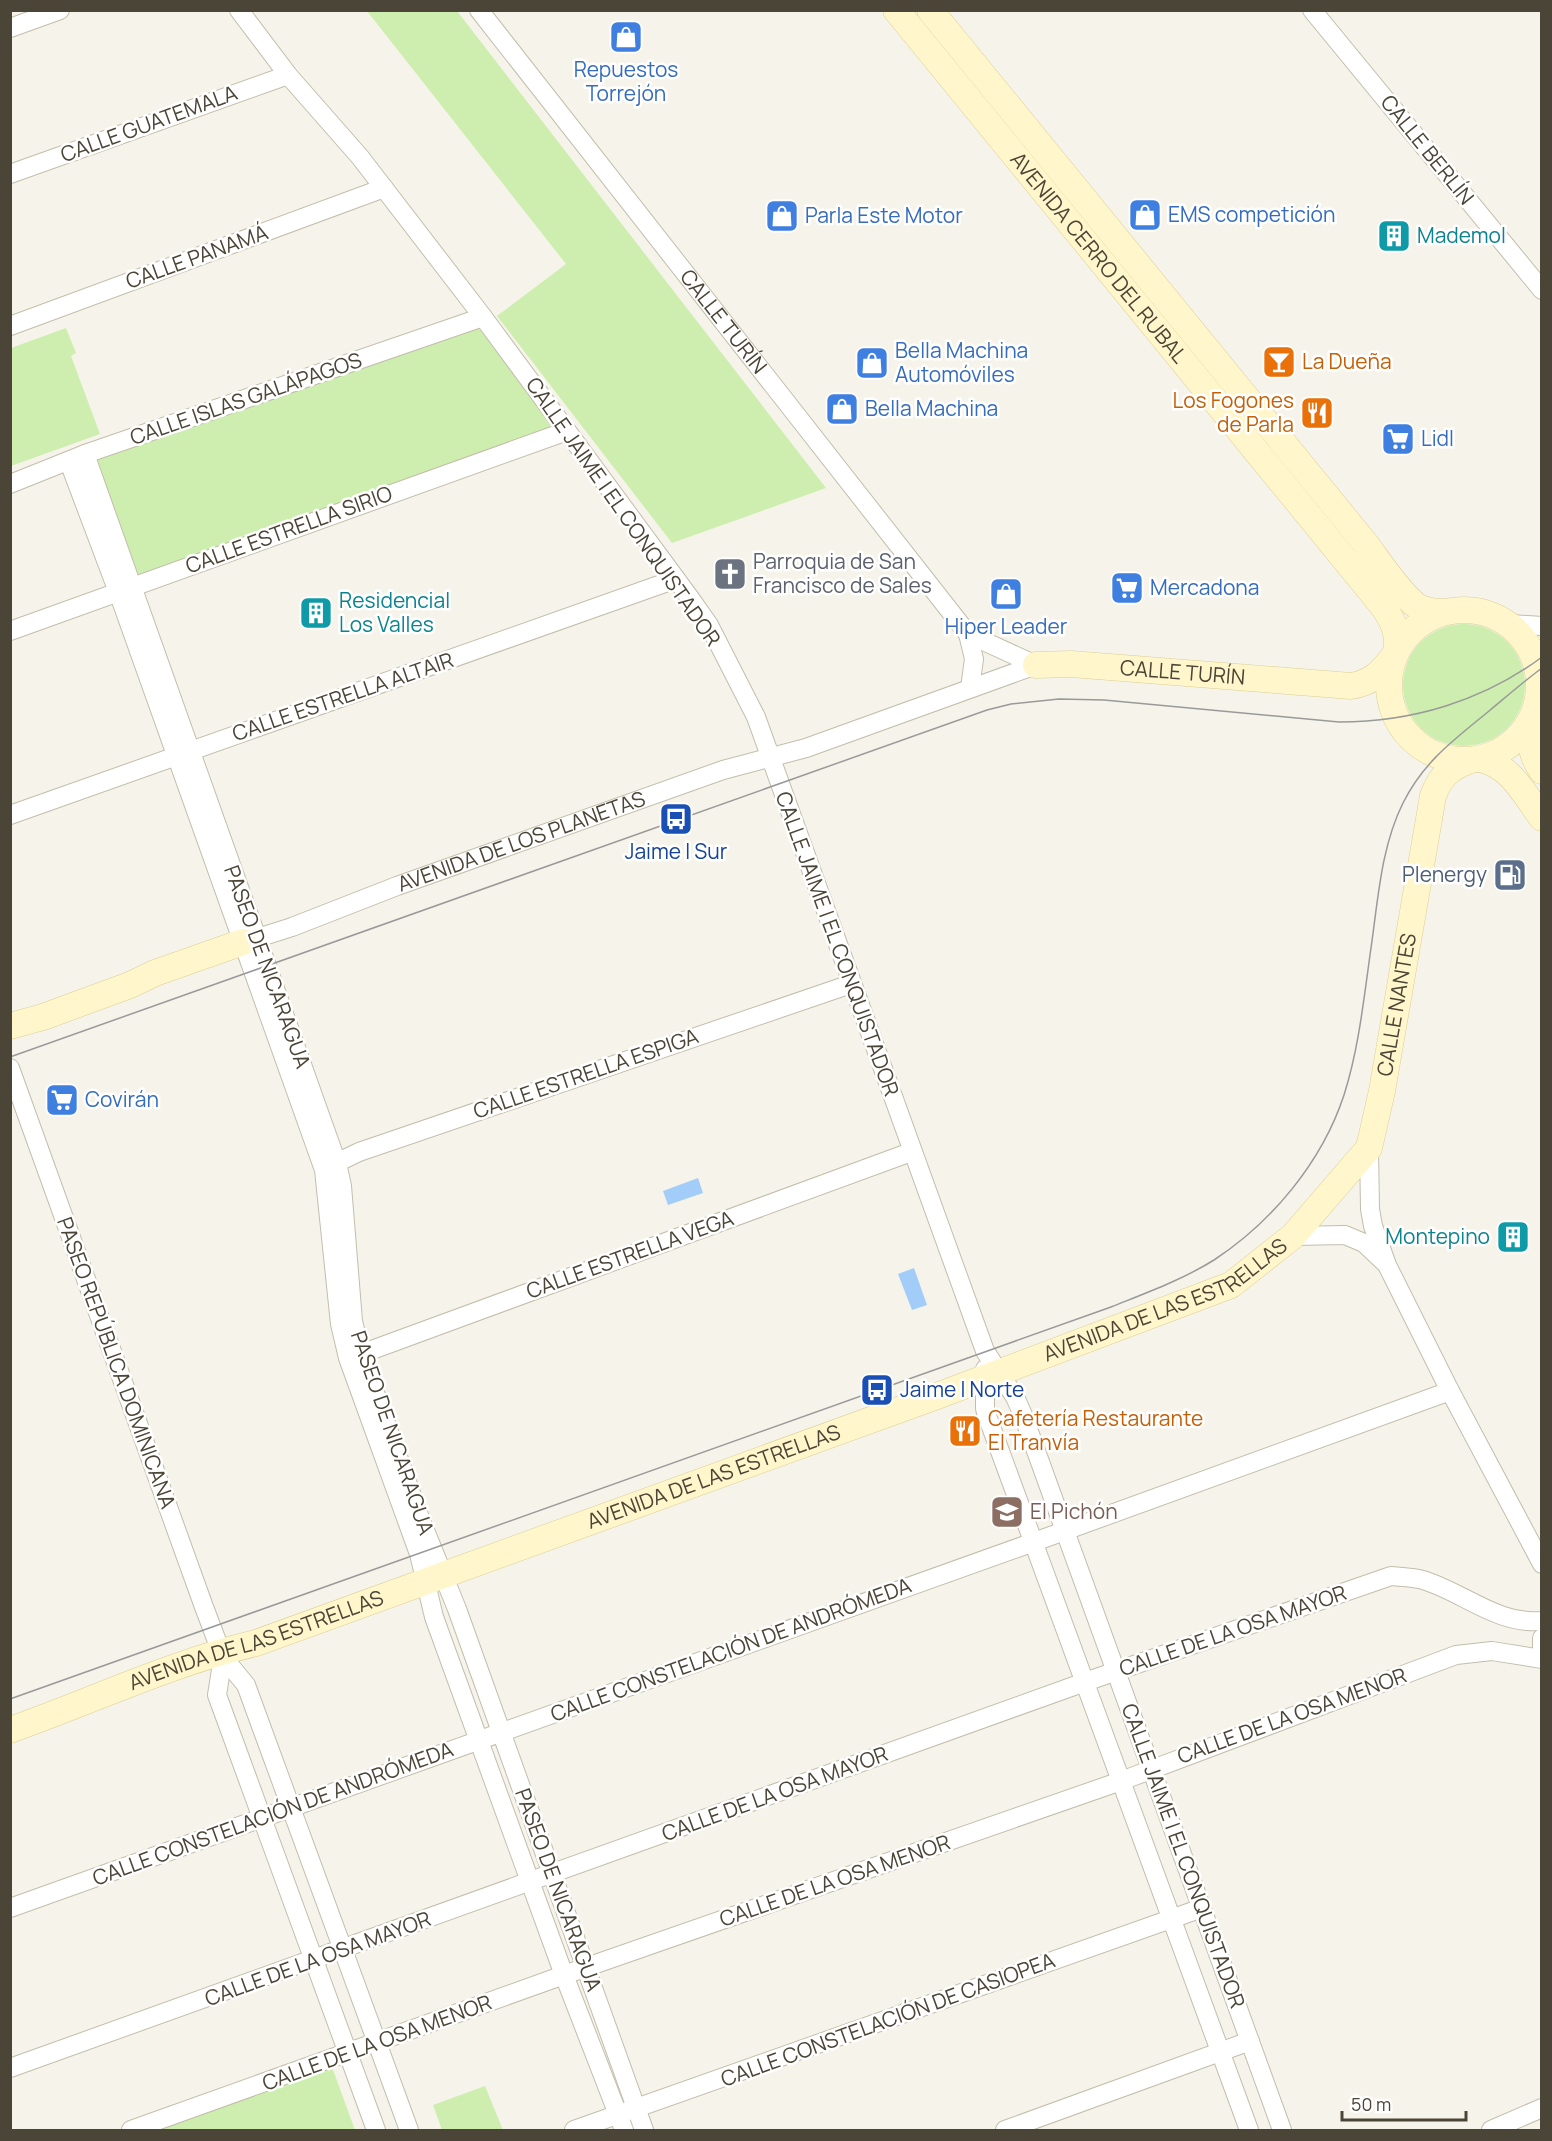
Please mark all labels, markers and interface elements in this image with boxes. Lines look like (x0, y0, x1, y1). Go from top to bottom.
shop icon: Repuestos Torrejón (608, 19, 644, 55)
place label: Repuestos Torrejón (574, 55, 678, 107)
street label: CALLE GUATEMALA (56, 78, 241, 168)
street label: CALLE BERLÍN (1375, 89, 1481, 210)
street label: AVENIDA CERRO DEL RUBAL (1005, 146, 1194, 369)
shop icon: EMS competición (1127, 197, 1163, 233)
shop icon: Parla Este Motor (764, 198, 800, 234)
place label: EMS competición (1168, 200, 1335, 228)
place label: Parla Este Motor (805, 201, 963, 229)
street label: CALLE PANAMÁ (122, 217, 271, 295)
building icon: Mademol (1376, 218, 1412, 254)
place label: Mademol (1417, 221, 1506, 249)
street label: CALLE TURÍN (674, 263, 774, 379)
place label: Bella Machina Automóviles (895, 336, 1028, 388)
bar icon: La Dueña (1261, 344, 1297, 380)
street label: CALLE ISLAS GALÁPAGOS (126, 345, 365, 451)
shop icon: Bella Machina Automóviles (854, 345, 890, 381)
place label: La Dueña (1302, 347, 1392, 375)
street label: CALLE JAIME I EL CONQUISTADOR (520, 371, 728, 651)
place label: Los Fogones de Parla (1173, 386, 1294, 438)
shop icon: Bella Machina (824, 391, 860, 427)
place label: Bella Machina (865, 394, 998, 422)
restaurant icon: Los Fogones de Parla (1299, 395, 1335, 431)
supermarket icon: Lidl (1380, 421, 1416, 457)
place label: Lidl (1421, 424, 1454, 452)
street label: CALLE ESTRELLA SIRIO (182, 479, 396, 579)
place label: Parroquia de San Francisco de Sales (753, 547, 932, 599)
church icon: Parroquia de San Francisco de Sales (712, 556, 748, 592)
supermarket icon: Mercadona (1109, 570, 1145, 606)
place label: Mercadona (1150, 573, 1260, 601)
shop icon: Hiper Leader (988, 576, 1024, 612)
place label: Residencial Los Valles (339, 586, 450, 638)
building icon: Residencial Los Valles (298, 595, 334, 631)
place label: Hiper Leader (945, 612, 1068, 640)
street label: CALLE ESTRELLA ALTAIR (228, 645, 457, 747)
street label: CALLE TURÍN (1119, 653, 1246, 691)
street label: AVENIDA DE LOS PLANETAS (393, 784, 649, 898)
street label: CALLE JAIME I EL CONQUISTADOR (770, 788, 906, 1100)
bus stop icon: Jaime I Sur (658, 801, 694, 837)
place label: Jaime I Sur (625, 837, 728, 865)
fuel station icon: Plenergy (1492, 857, 1528, 893)
place label: Plenergy (1402, 860, 1487, 888)
street label: PASEO DE NICARAGUA (218, 861, 318, 1072)
street label: CALLE NANTES (1370, 931, 1422, 1078)
street label: CALLE ESTRELLA ESPIGA (469, 1021, 702, 1125)
supermarket icon: Covirán (44, 1082, 80, 1118)
place label: Covirán (85, 1085, 159, 1113)
street label: CALLE ESTRELLA VEGA (522, 1204, 737, 1305)
street label: PASEO REPÚBLICA DOMINICANA (51, 1213, 183, 1512)
building icon: Montepino (1495, 1219, 1531, 1255)
place label: Montepino (1385, 1222, 1490, 1250)
street label: AVENIDA DE LAS ESTRELLAS (1039, 1231, 1292, 1368)
street label: PASEO DE NICARAGUA (345, 1327, 441, 1538)
bus stop icon: Jaime I Norte (859, 1372, 895, 1408)
place label: Jaime I Norte (900, 1375, 1024, 1403)
place label: Cafetería Restaurante El Tranvía (988, 1404, 1203, 1456)
restaurant icon: Cafetería Restaurante El Tranvía (947, 1413, 983, 1449)
street label: AVENIDA DE LAS ESTRELLAS (583, 1417, 844, 1535)
school or university icon: El Pichón (989, 1494, 1025, 1530)
place label: El Pichón (1030, 1497, 1118, 1525)
street label: CALLE CONSTELACIÓN DE ANDRÓMEDA (546, 1571, 915, 1728)
street label: CALLE DE LA OSA MAYOR (1115, 1578, 1350, 1682)
street label: AVENIDA DE LAS ESTRELLAS (124, 1583, 387, 1696)
street label: CALLE DE LA OSA MENOR (1173, 1661, 1410, 1770)
street label: CALLE JAIME I EL CONQUISTADOR (1116, 1700, 1252, 2012)
street label: CALLE CONSTELACIÓN DE ANDRÓMEDA (88, 1735, 457, 1892)
street label: CALLE DE LA OSA MAYOR (658, 1739, 892, 1847)
street label: PASEO DE NICARAGUA (509, 1784, 609, 1995)
street label: CALLE DE LA OSA MENOR (716, 1827, 954, 1933)
street label: CALLE DE LA OSA MAYOR (201, 1904, 435, 2012)
street label: CALLE CONSTELACIÓN DE CASIOPEA (717, 1945, 1059, 2093)
street label: CALLE DE LA OSA MENOR (258, 1988, 495, 2097)
scale bar (1342, 2084, 1466, 2122)
text: 50 m (1351, 2092, 1391, 2116)

